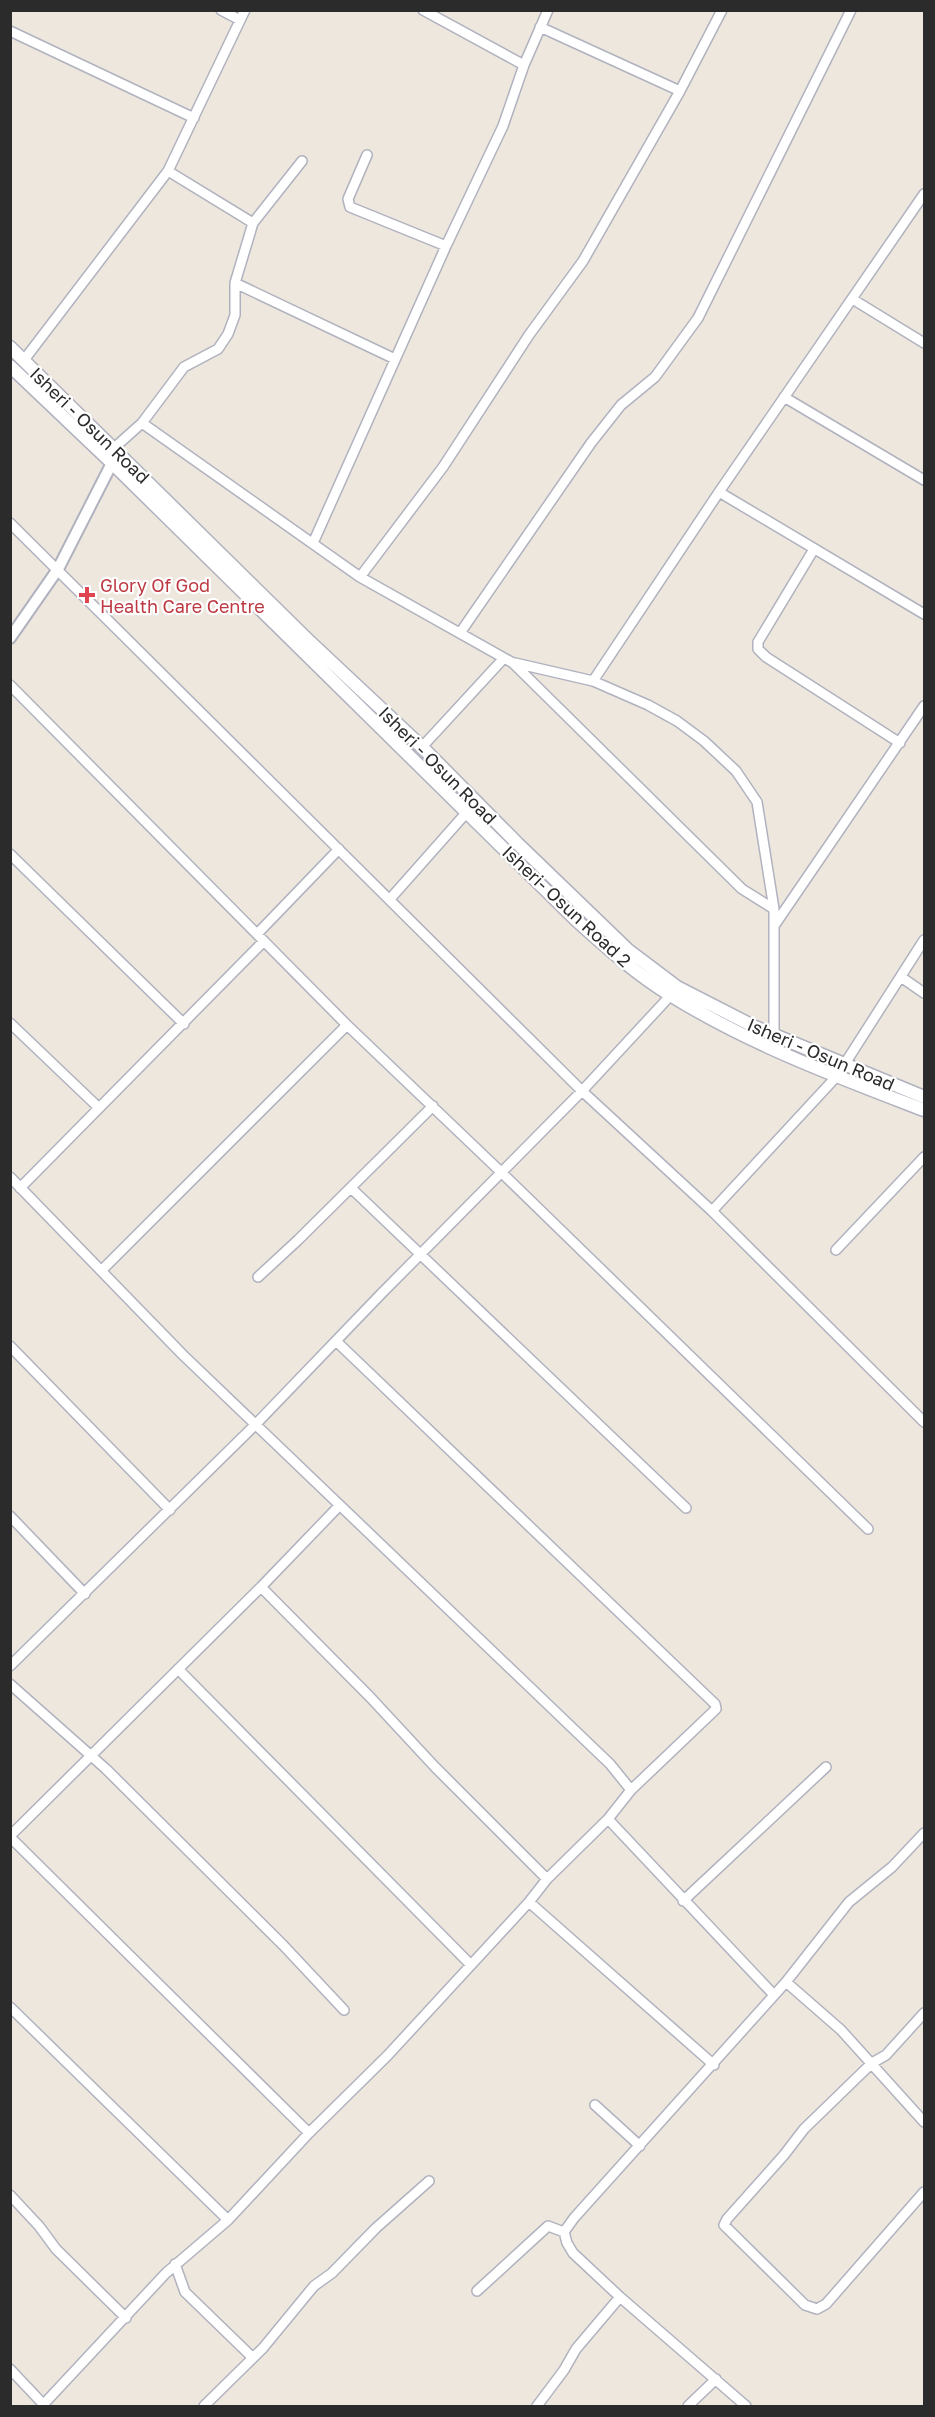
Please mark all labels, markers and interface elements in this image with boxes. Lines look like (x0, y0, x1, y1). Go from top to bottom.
street label: Isheri - Osun Road (26, 362, 154, 488)
place label: Glory Of God Health Care Centre (100, 574, 265, 617)
marker: Glory Of God Health Care Centre (78, 586, 96, 604)
street label: Isheri - Osun Road (374, 701, 502, 829)
street label: Isheri- Osun Road 2 (498, 841, 636, 971)
street label: Isheri - Osun Road (744, 1013, 898, 1095)

